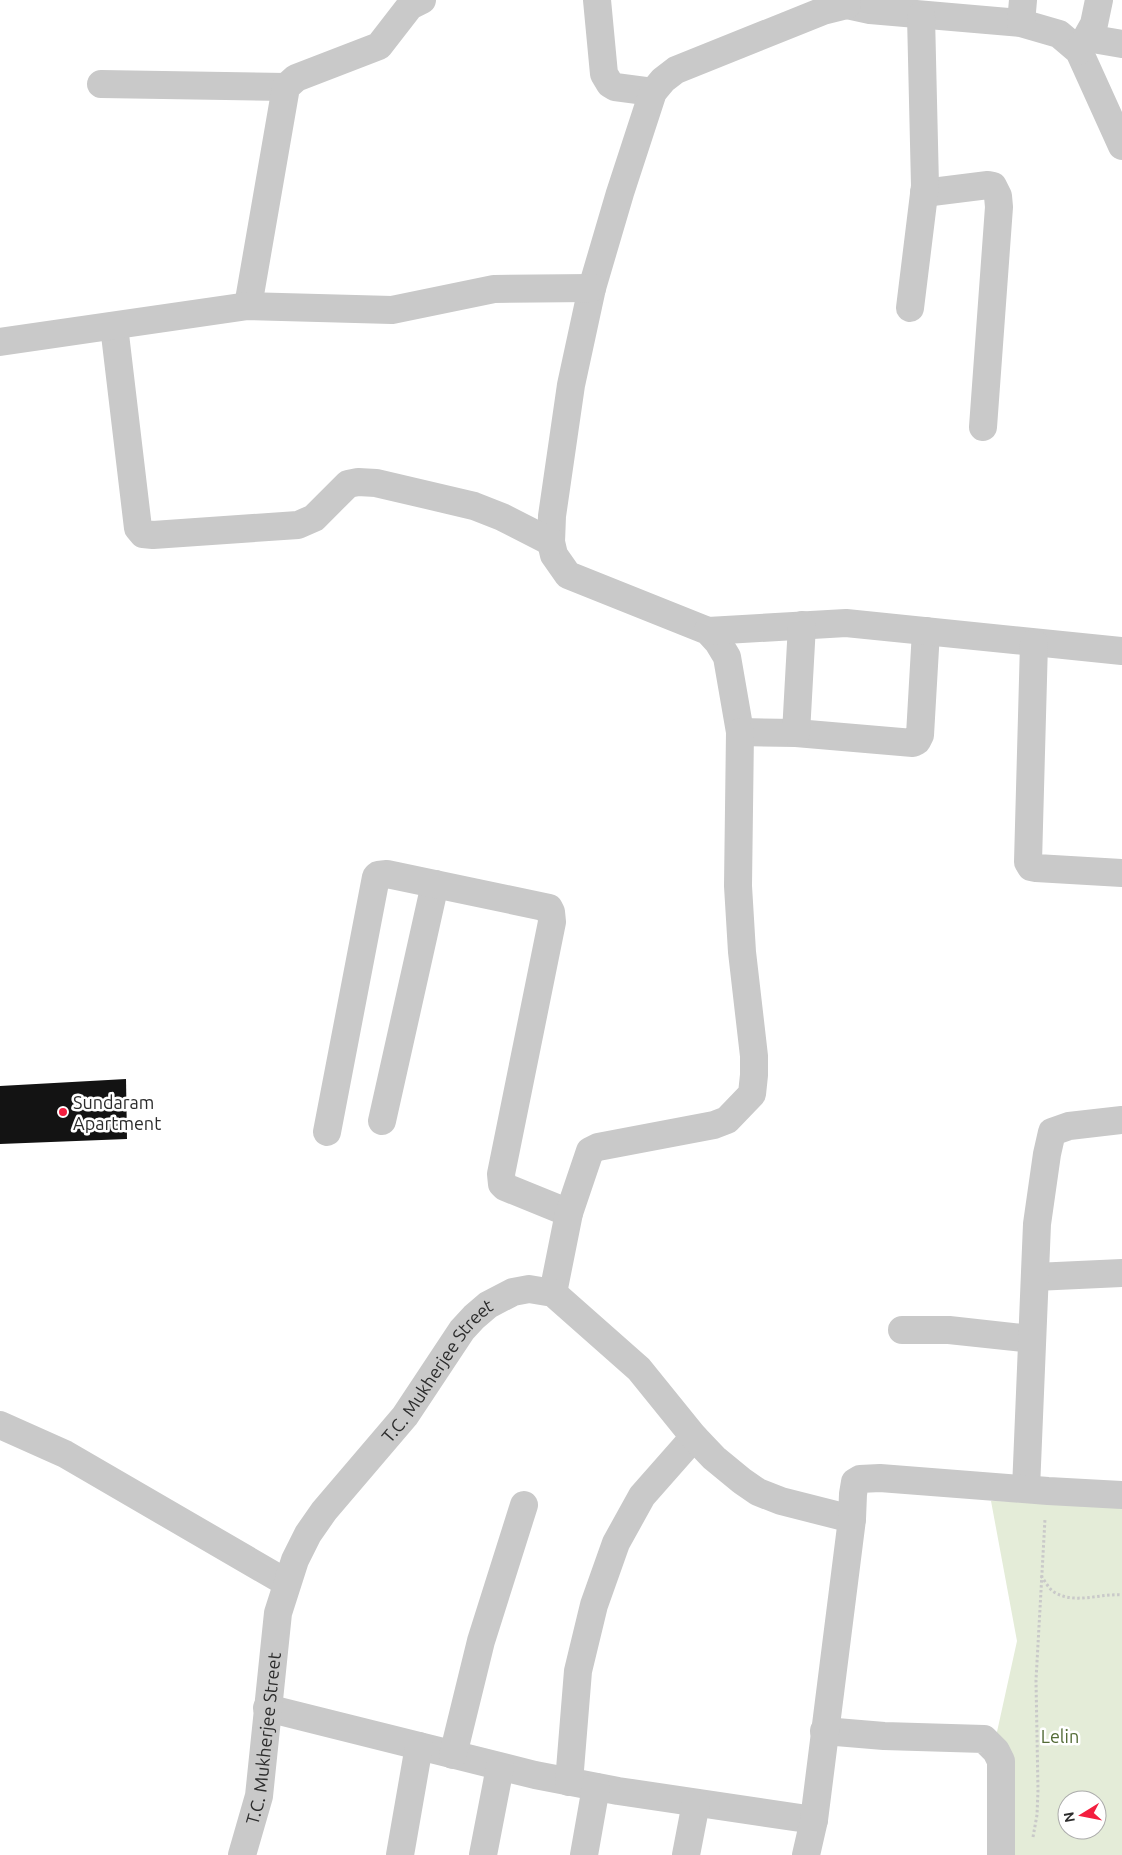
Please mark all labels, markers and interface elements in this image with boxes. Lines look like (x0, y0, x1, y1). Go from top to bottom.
place label: Sundaram Apartment (73, 1092, 161, 1133)
marker: Sundaram Apartment (57, 1106, 69, 1118)
street label: T.C. Mukherjee Street (377, 1294, 496, 1446)
street label: T.C. Mukherjee Street (241, 1651, 284, 1827)
park label: Lelin (1041, 1726, 1079, 1746)
north arrow (1057, 1790, 1107, 1840)
text: N (1060, 1811, 1078, 1824)

